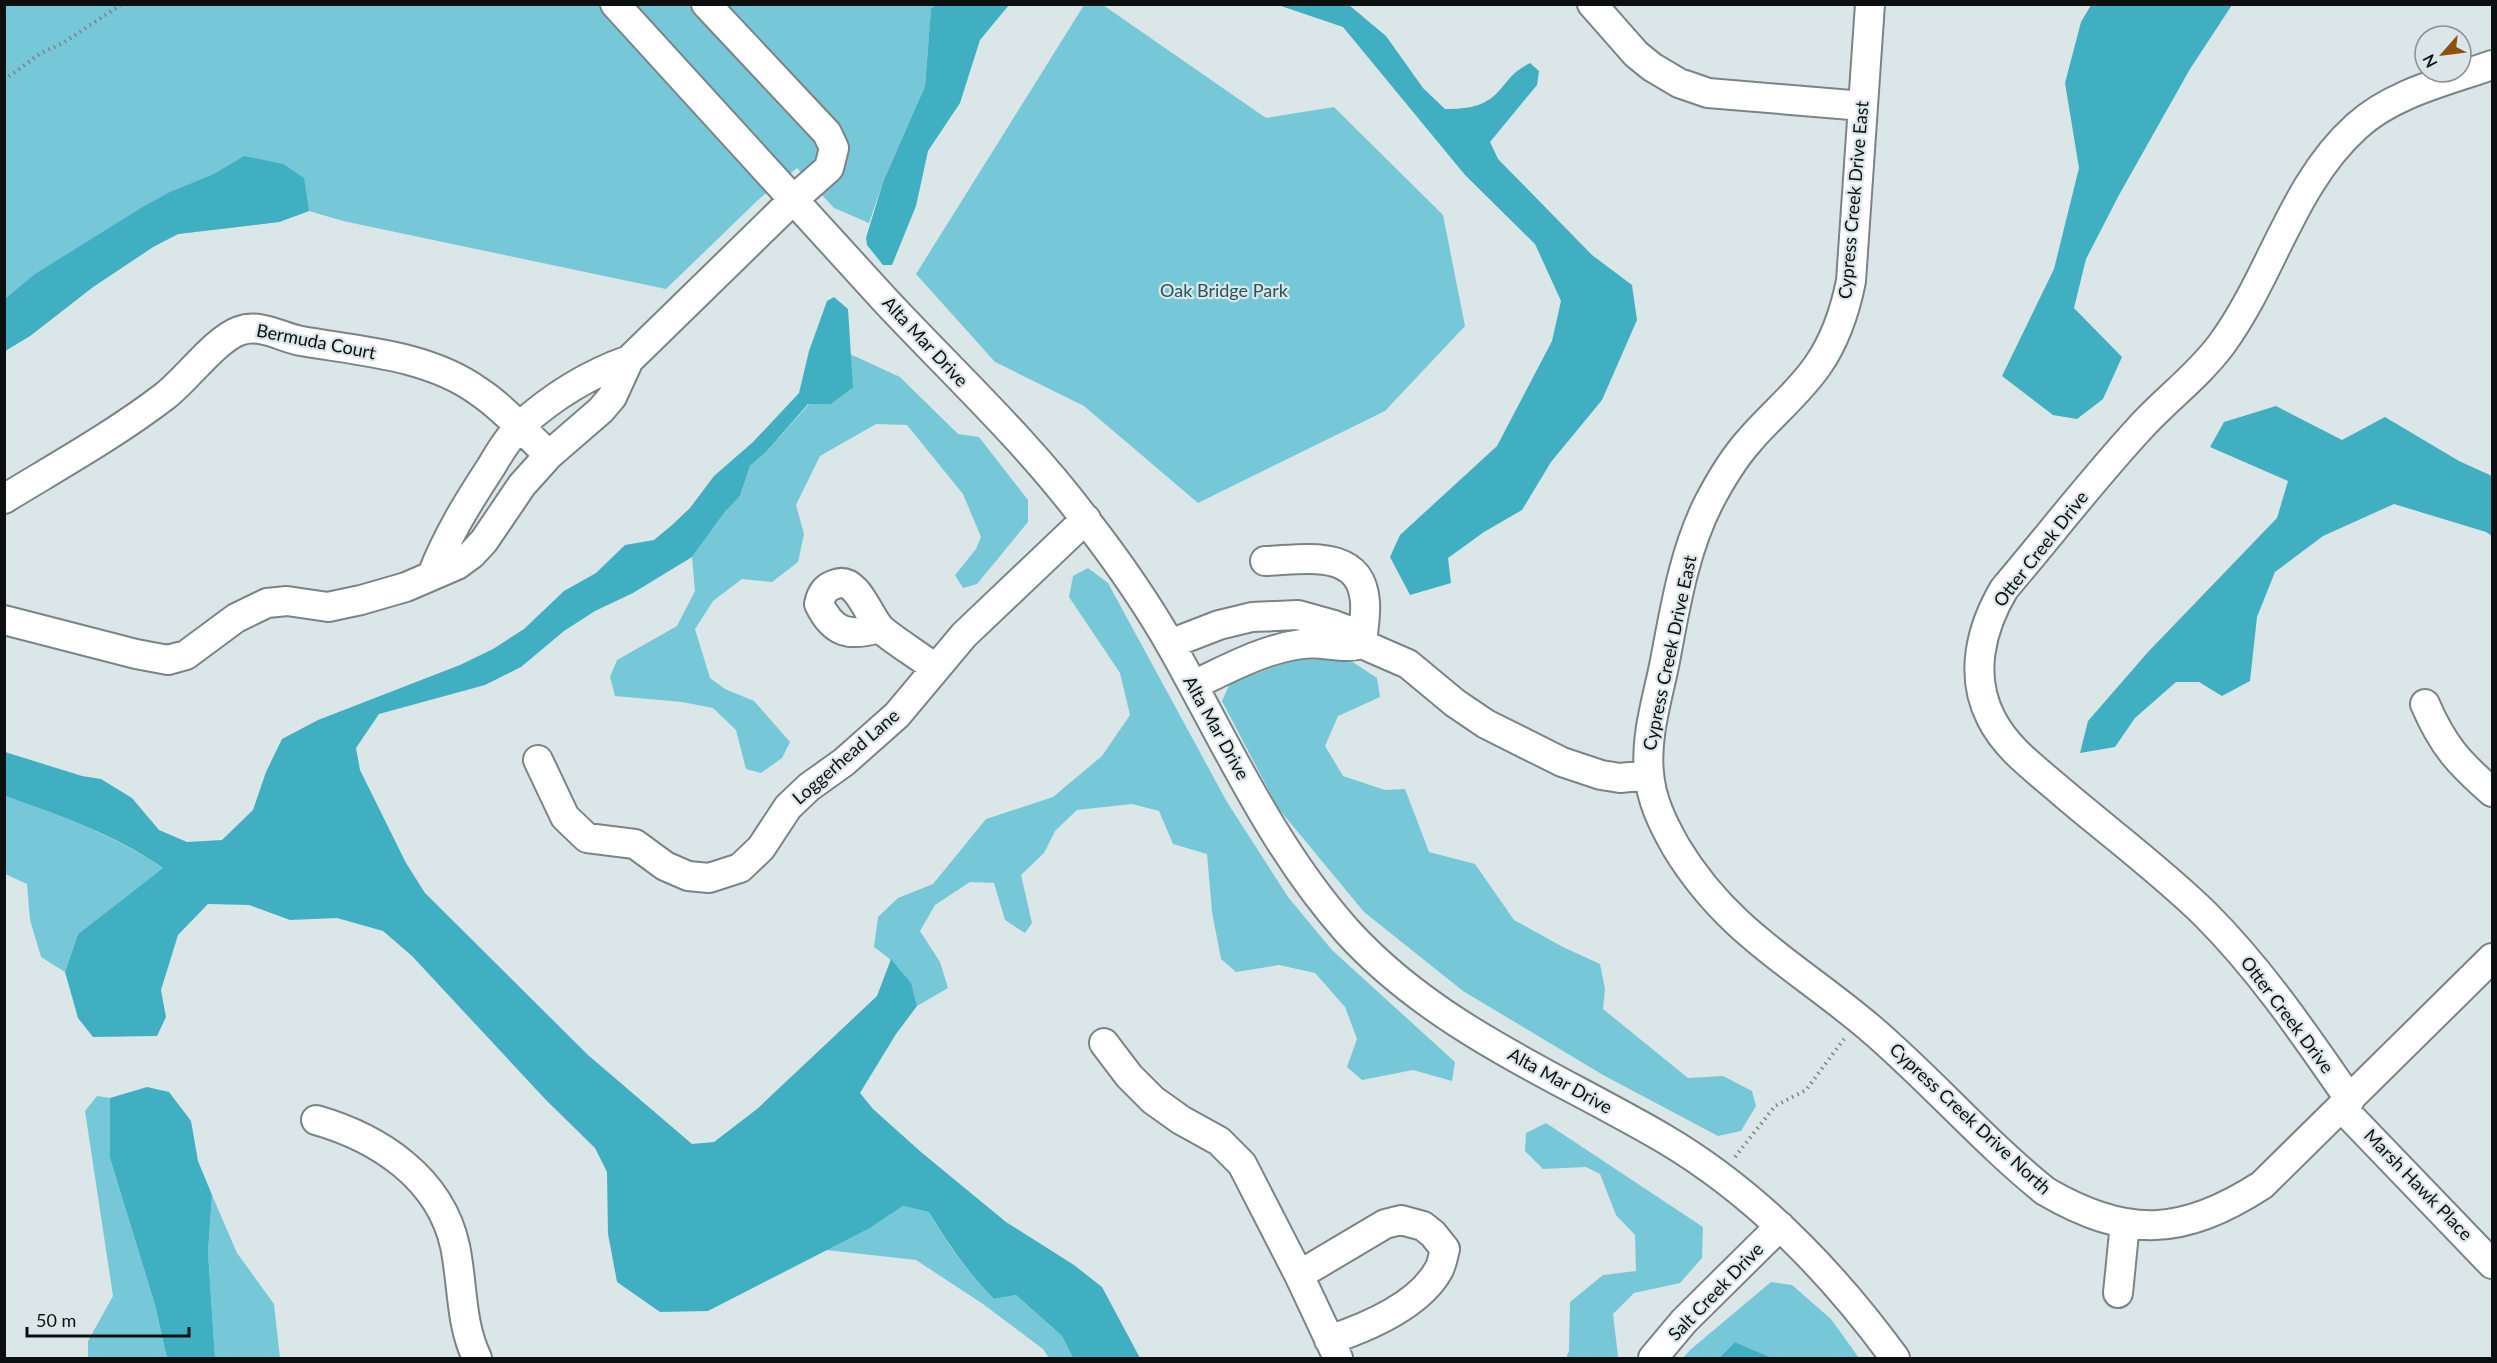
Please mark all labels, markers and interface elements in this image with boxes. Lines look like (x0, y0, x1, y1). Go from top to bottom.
north arrow (2413, 24, 2473, 84)
text: N (2418, 51, 2441, 71)
street label: Cypress Creek Drive East (1833, 99, 1873, 300)
park label: Oak Bridge Park (1160, 279, 1289, 301)
street label: Alta Mar Drive (878, 292, 973, 391)
street label: Bermuda Court (255, 319, 378, 363)
street label: Otter Creek Drive (1988, 486, 2092, 611)
street label: Cypress Creek Drive East (1638, 553, 1701, 752)
street label: Alta Mar Drive (1179, 672, 1254, 783)
street label: Loggerhead Lane (787, 704, 903, 809)
street label: Otter Creek Drive (2237, 952, 2339, 1077)
street label: Cypress Creek Drive North (1886, 1038, 2056, 1199)
street label: Alta Mar Drive (1505, 1043, 1616, 1118)
street label: Marsh Hawk Place (2360, 1124, 2478, 1245)
street label: Salt Creek Drive (1663, 1238, 1768, 1345)
scale bar (27, 1300, 189, 1338)
text: 50 m (36, 1309, 76, 1331)

